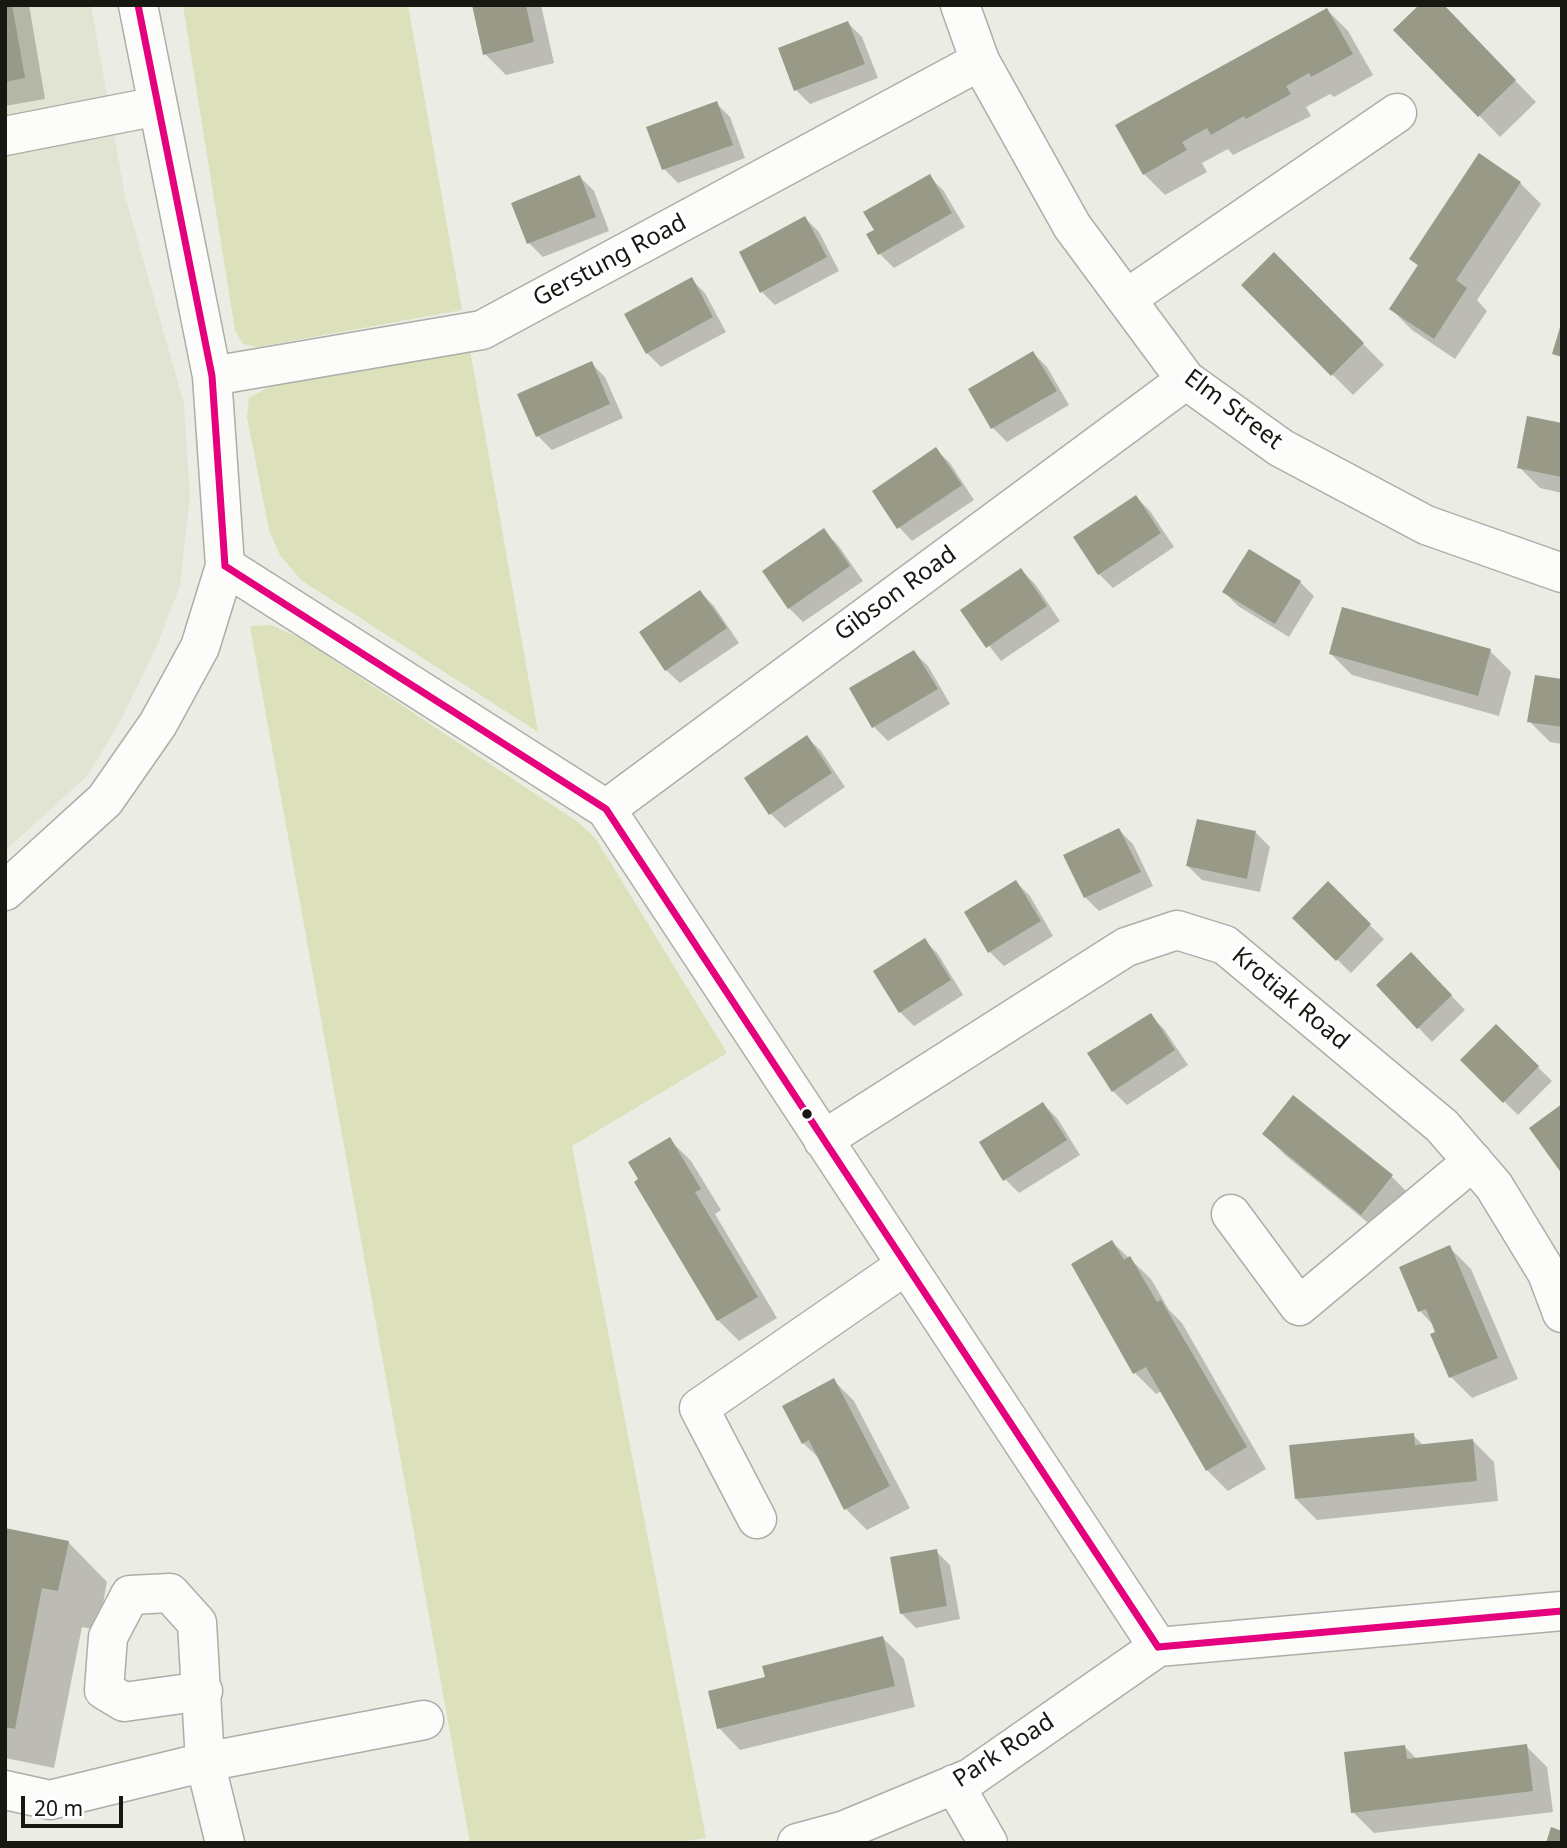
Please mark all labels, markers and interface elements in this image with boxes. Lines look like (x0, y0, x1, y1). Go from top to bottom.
street label: Gerstung Road (528, 209, 692, 313)
street label: Elm Street (1178, 364, 1288, 456)
street label: Gibson Road (830, 540, 962, 648)
street label: Krotiak Road (1226, 942, 1354, 1056)
unlabelled marker (800, 1107, 814, 1121)
street label: Park Road (948, 1708, 1060, 1794)
scale bar (24, 1782, 126, 1826)
text: 20 m (34, 1794, 83, 1822)

